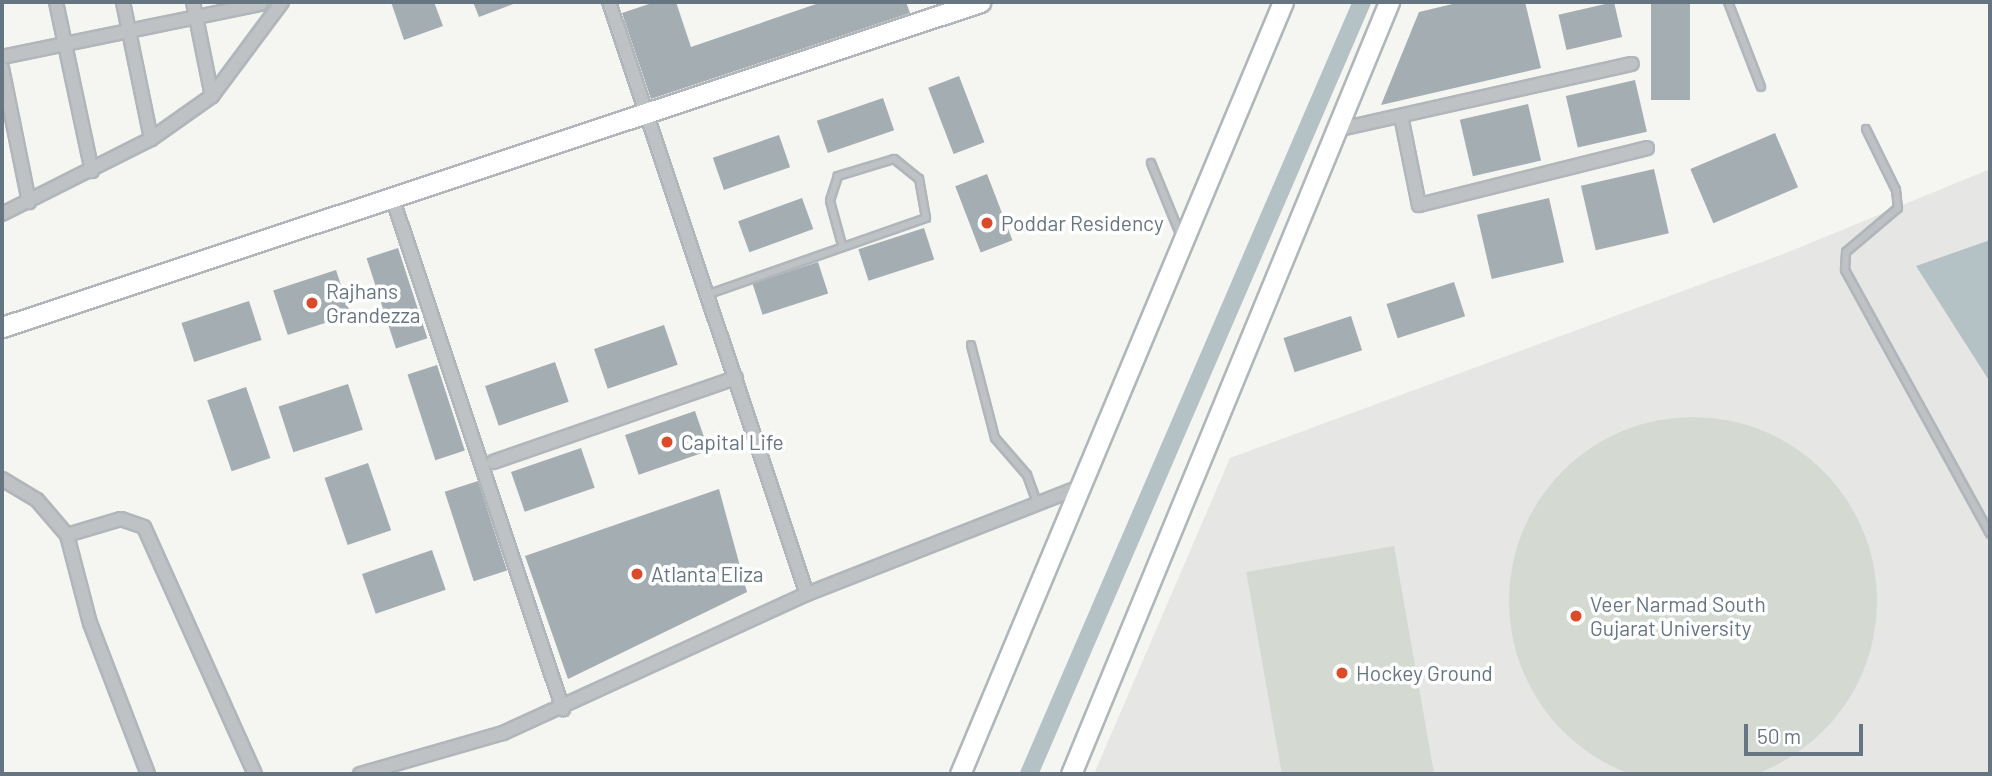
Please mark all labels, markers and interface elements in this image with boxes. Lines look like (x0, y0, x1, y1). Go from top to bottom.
place label: Poddar Residency (1001, 210, 1164, 236)
marker: Poddar Residency (979, 215, 995, 231)
place label: Rajhans Grandezza (326, 278, 420, 328)
marker: Rajhans Grandezza (304, 295, 320, 311)
place label: Capital Life (681, 429, 784, 455)
marker: Capital Life (659, 434, 675, 450)
place label: Atlanta Eliza (651, 561, 764, 587)
marker: Atlanta Eliza (629, 566, 645, 582)
place label: Veer Narmad South Gujarat University (1590, 591, 1766, 641)
marker: Veer Narmad South Gujarat University (1568, 608, 1584, 624)
place label: Hockey Ground (1356, 660, 1493, 686)
marker: Hockey Ground (1334, 665, 1350, 681)
scale bar (1747, 710, 1866, 754)
text: 50 m (1757, 723, 1801, 748)

